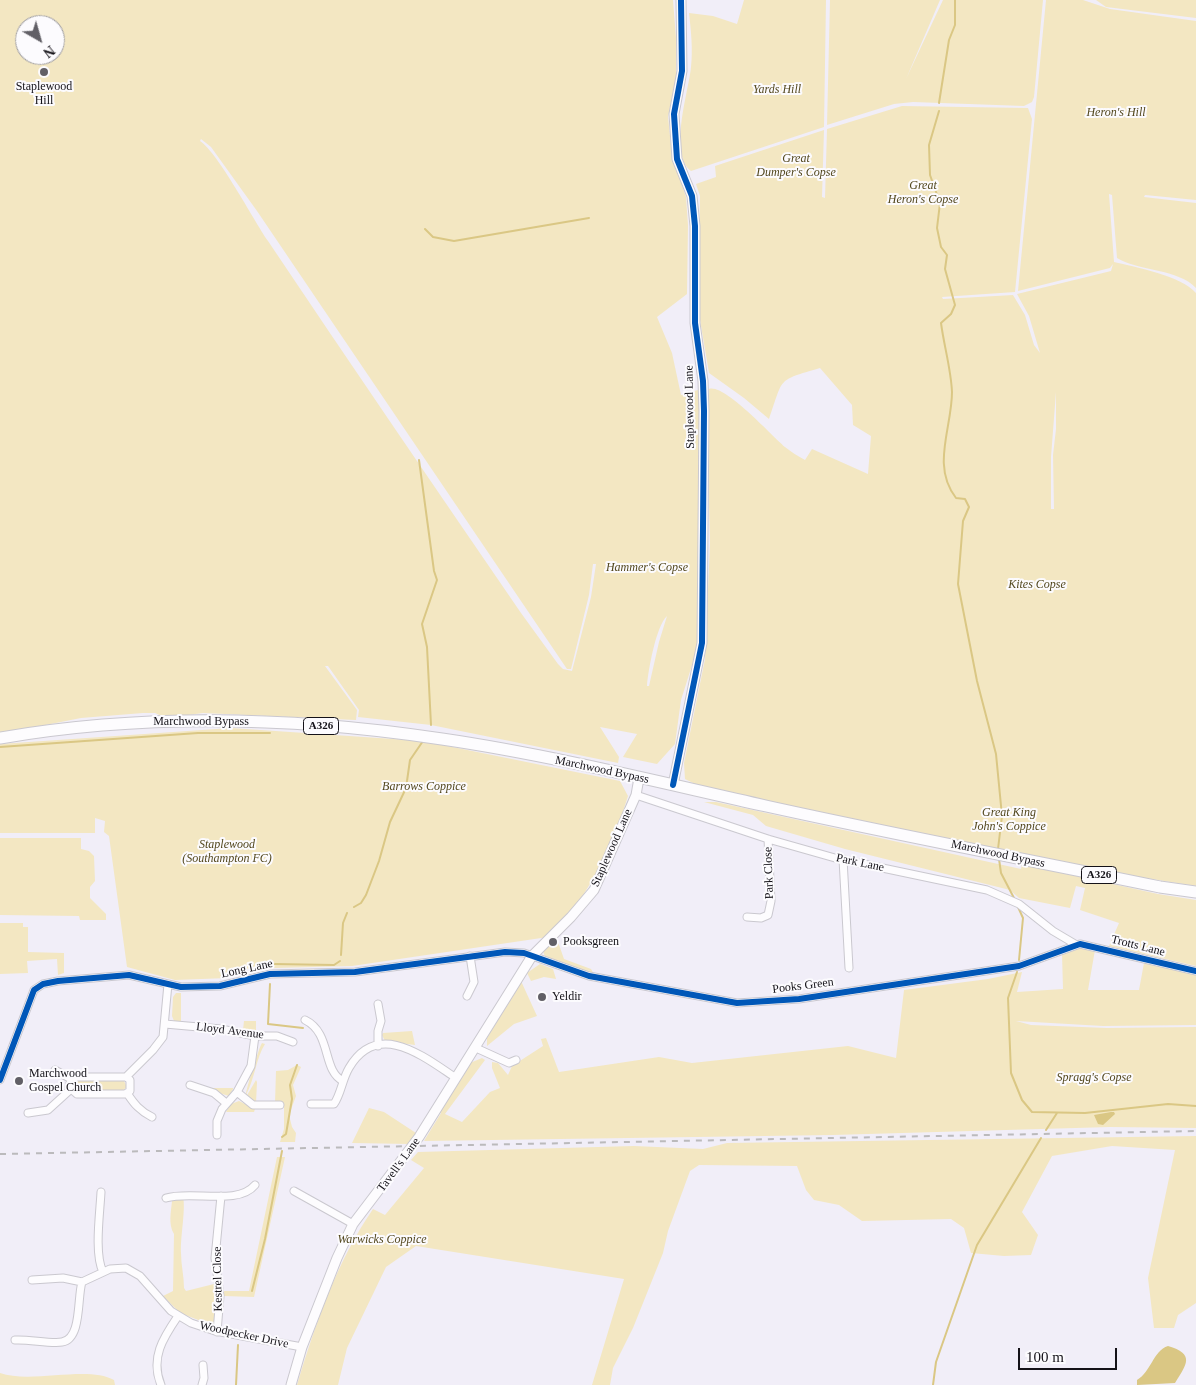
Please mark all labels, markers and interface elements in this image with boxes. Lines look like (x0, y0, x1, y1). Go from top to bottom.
north arrow (15, 15, 65, 65)
text: N (40, 42, 58, 60)
marker: Staplewood Hill (38, 66, 50, 78)
place label: Staplewood Hill (16, 80, 72, 108)
park label: Yards Hill (753, 83, 801, 97)
park label: Heron's Hill (1086, 106, 1146, 120)
park label: Great Dumper's Copse (756, 152, 836, 180)
park label: Great Heron's Copse (888, 179, 958, 207)
street label: Staplewood Lane (682, 365, 698, 449)
park label: Hammer's Copse (606, 561, 688, 575)
park label: Kites Copse (1008, 578, 1066, 592)
street label: Marchwood Bypass (153, 715, 249, 729)
road number: A326 (304, 718, 338, 734)
street label: Marchwood Bypass (554, 753, 650, 787)
park label: Barrows Coppice (382, 780, 466, 794)
park label: Great King John's Coppice (972, 806, 1046, 834)
street label: Staplewood Lane (588, 807, 636, 889)
street label: Marchwood Bypass (950, 837, 1046, 871)
park label: Staplewood (Southampton FC) (182, 838, 272, 866)
street label: Park Close (761, 847, 777, 899)
street label: Park Lane (835, 851, 885, 875)
road number: A326 (1082, 866, 1116, 884)
street label: Trotts Lane (1109, 932, 1167, 960)
place label: Pooksgreen (563, 935, 619, 949)
marker: Pooksgreen (547, 936, 559, 948)
street label: Long Lane (220, 957, 274, 981)
street label: Pooks Green (772, 975, 834, 997)
place label: Yeldir (552, 990, 581, 1004)
marker: Yeldir (536, 991, 548, 1003)
street label: Lloyd Avenue (195, 1020, 265, 1042)
place label: Marchwood Gospel Church (29, 1067, 101, 1095)
park label: Spragg's Copse (1057, 1071, 1131, 1085)
marker: Marchwood Gospel Church (13, 1075, 25, 1087)
street label: Tavell's Lane (374, 1135, 424, 1195)
park label: Warwicks Coppice (337, 1233, 427, 1247)
street label: Kestrel Close (210, 1246, 226, 1312)
street label: Woodpecker Drive (198, 1319, 290, 1351)
scale bar (1021, 1338, 1120, 1370)
text: 100 m (1026, 1349, 1064, 1365)

